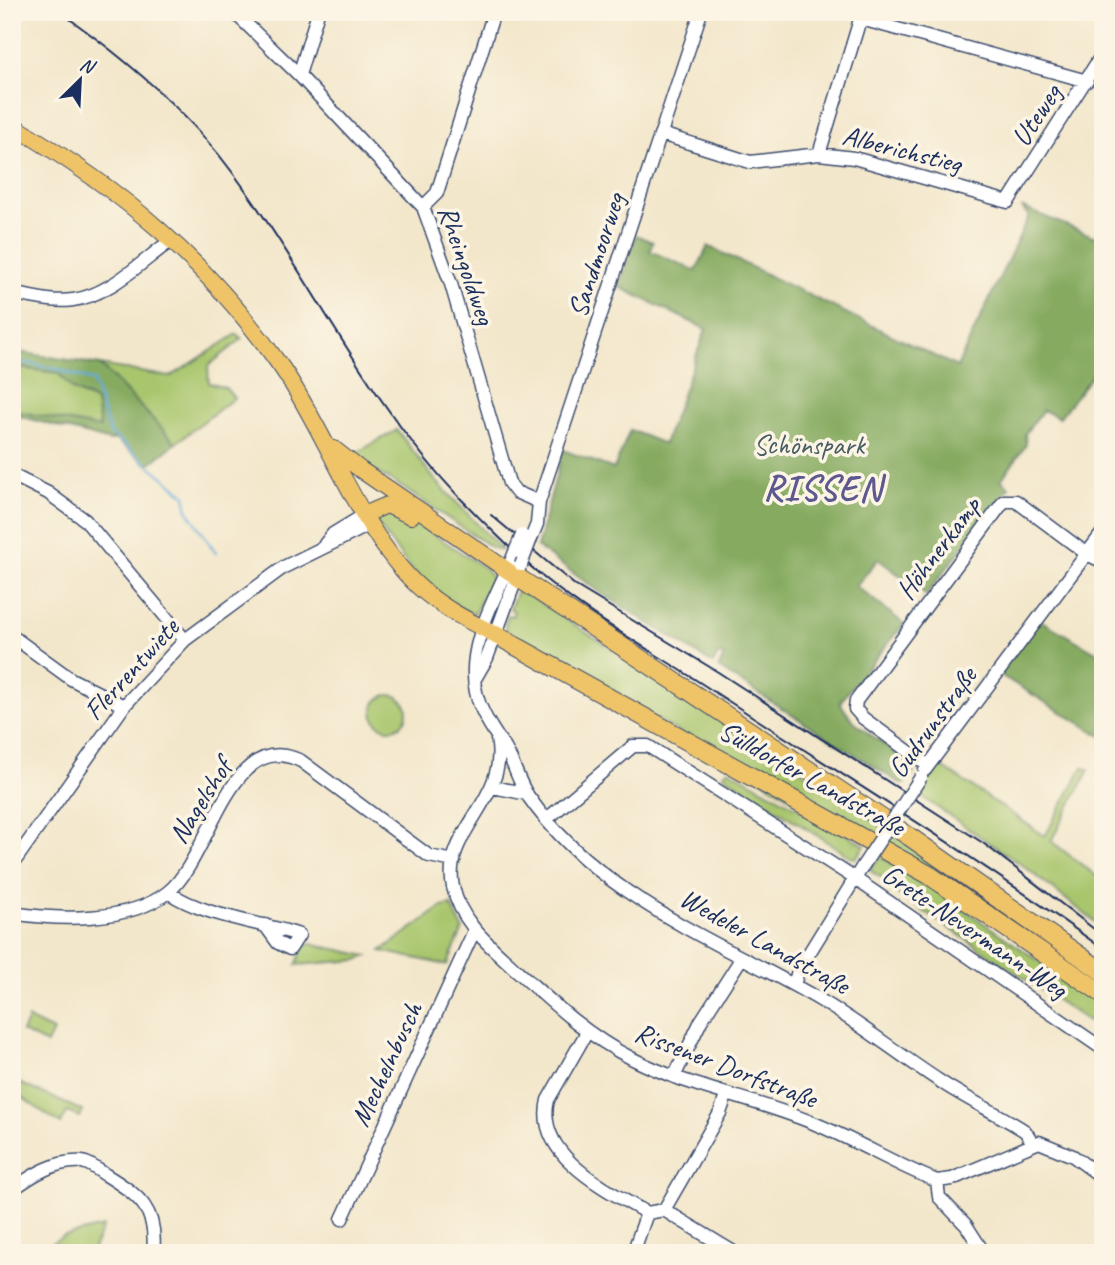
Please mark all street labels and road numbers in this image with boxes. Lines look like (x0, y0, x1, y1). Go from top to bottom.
street label: Uteweg (1003, 76, 1070, 153)
street label: Alberichstieg (839, 117, 967, 181)
street label: Sandmoorweg (560, 187, 633, 321)
street label: Rheingoldweg (430, 201, 504, 330)
street label: Höhnerkamp (888, 488, 989, 606)
street label: Flerrentwiete (76, 609, 187, 727)
street label: Gudrunstraße (880, 658, 985, 784)
street label: Sülldorfer Landstraße (713, 713, 913, 844)
street label: Nagelshof (160, 747, 243, 850)
street label: Grete-Nevermann-Weg (876, 856, 1075, 1006)
street label: Wedeler Landstraße (674, 880, 858, 1003)
street label: Mechelnbusch (342, 995, 431, 1132)
street label: Rissener Dorfstraße (630, 1014, 824, 1116)

